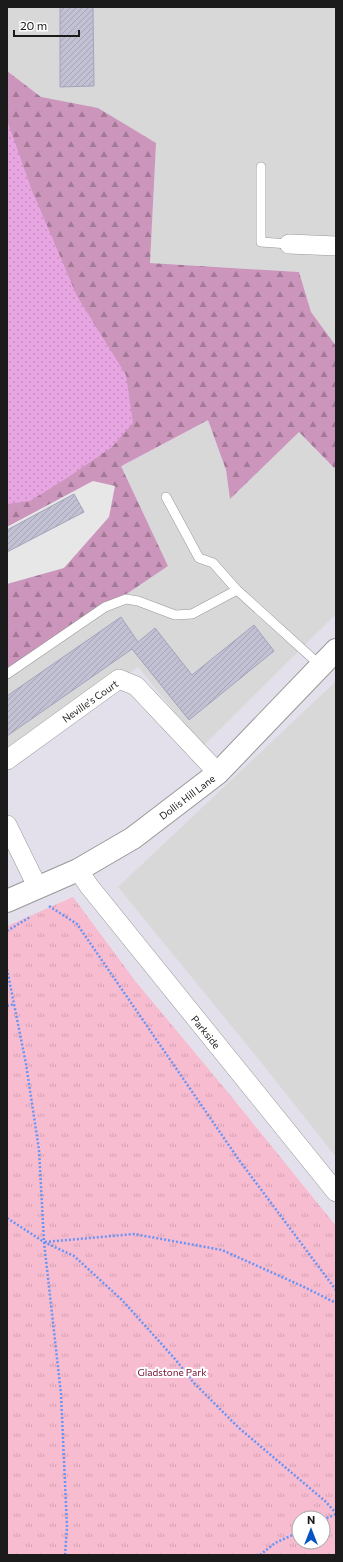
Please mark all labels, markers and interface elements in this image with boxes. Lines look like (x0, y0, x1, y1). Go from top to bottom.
scale bar (14, 12, 79, 38)
text: 20 m (20, 18, 47, 32)
street label: Neville's Court (60, 677, 120, 725)
street label: Dollis Hill Lane (157, 772, 217, 822)
street label: Parkside (189, 1013, 223, 1051)
park label: Gladstone Park (137, 1366, 207, 1378)
north arrow (291, 1510, 331, 1550)
text: N (307, 1513, 315, 1526)

